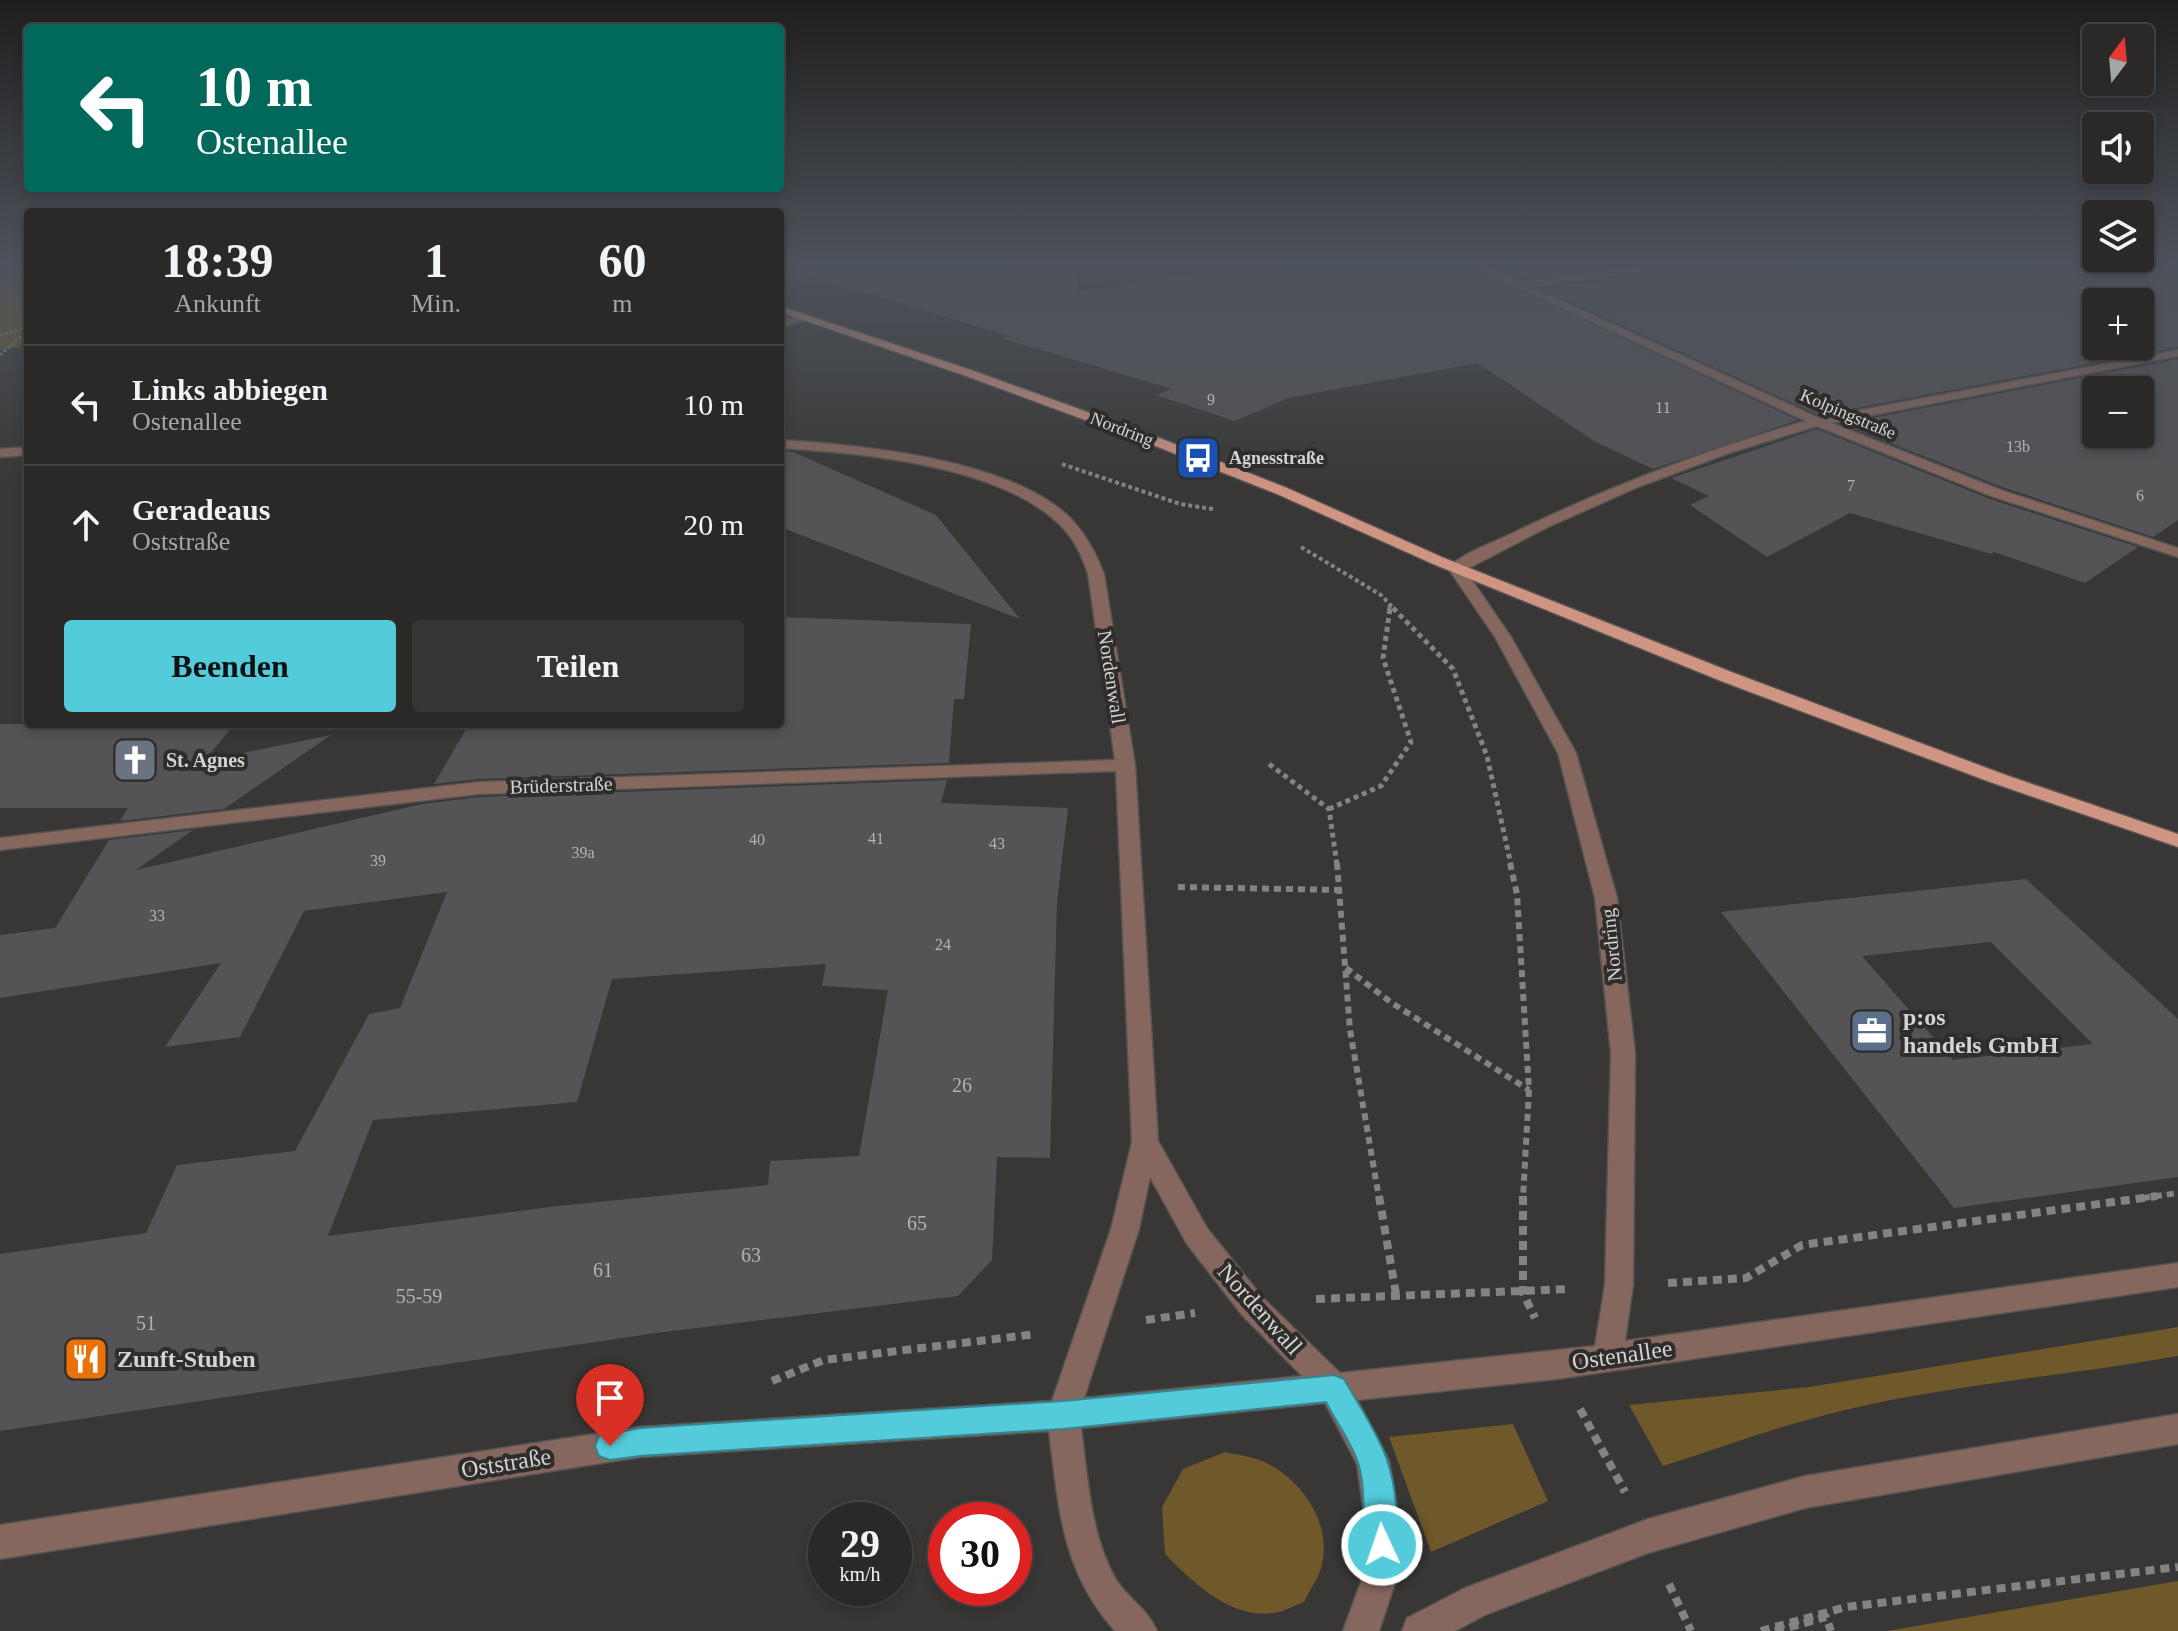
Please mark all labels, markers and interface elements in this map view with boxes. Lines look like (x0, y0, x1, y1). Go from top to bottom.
north arrow (2082, 24, 2154, 96)
map controls (2082, 24, 2154, 448)
icon: left (64, 56, 168, 160)
text: 10 m (196, 56, 313, 118)
button: sound (2082, 112, 2154, 184)
text: Ostenallee (196, 122, 348, 162)
button: layers (2082, 200, 2154, 272)
text: 18:39 (162, 234, 274, 287)
text: 1 (424, 234, 448, 287)
text: 60 (598, 234, 646, 287)
button: + (2082, 288, 2154, 360)
text: Ankunft (174, 289, 261, 318)
text: Min. (411, 289, 461, 318)
text: m (612, 289, 633, 318)
text: Links abbiegen (132, 373, 328, 406)
button: − (2082, 376, 2154, 448)
icon: left (64, 383, 108, 427)
street label: Kolpingstraße (1797, 385, 1899, 443)
text: 10 m (683, 388, 744, 421)
house number: 9 (1207, 391, 1215, 408)
house number: 11 (1655, 399, 1671, 416)
text: Ostenallee (132, 407, 242, 436)
street label: Nordring (1088, 408, 1156, 450)
bus stop icon: Agnesstraße (1174, 434, 1222, 482)
house number: 13b (2006, 438, 2030, 455)
place label: Agnesstraße (1229, 448, 1324, 468)
house number: 7 (1847, 477, 1855, 494)
house number: 6 (2136, 487, 2144, 504)
text: Geradeaus (132, 493, 270, 526)
icon: ahead (64, 503, 108, 547)
text: 20 m (683, 508, 744, 541)
text: Oststraße (132, 527, 230, 556)
button: Beenden (64, 620, 396, 712)
button: Teilen (412, 620, 744, 712)
street label: Nordenwall (1094, 629, 1130, 726)
church icon: St. Agnes (111, 736, 159, 784)
place label: St. Agnes (166, 749, 245, 772)
street label: Brüderstraße (509, 772, 613, 798)
house number: 41 (868, 830, 884, 847)
house number: 40 (749, 831, 765, 848)
house number: 43 (989, 835, 1005, 852)
house number: 39a (571, 844, 595, 861)
house number: 39 (370, 852, 386, 869)
house number: 33 (149, 907, 165, 924)
street label: Nordring (1596, 907, 1627, 983)
house number: 24 (935, 936, 951, 953)
place label: p:os handels GmbH (1903, 1004, 2059, 1058)
office icon: p:os handels GmbH (1848, 1007, 1896, 1055)
house number: 26 (952, 1074, 972, 1096)
house number: 65 (907, 1212, 927, 1234)
house number: 63 (741, 1244, 761, 1266)
street label: Nordenwall (1212, 1258, 1308, 1360)
house number: 61 (593, 1259, 613, 1281)
house number: 55-59 (396, 1285, 442, 1307)
house number: 51 (136, 1312, 156, 1334)
restaurant icon: Zunft-Stuben (62, 1335, 110, 1383)
street label: Ostenallee (1570, 1335, 1674, 1375)
place label: Zunft-Stuben (117, 1346, 256, 1372)
pin (576, 1364, 644, 1446)
icon: arrive (588, 1376, 632, 1420)
street label: Oststraße (459, 1443, 553, 1483)
speed limit sign: 30 (928, 1502, 1032, 1606)
position arrow (1340, 1503, 1424, 1587)
text: 29 (840, 1521, 880, 1566)
text: km/h (839, 1563, 881, 1585)

